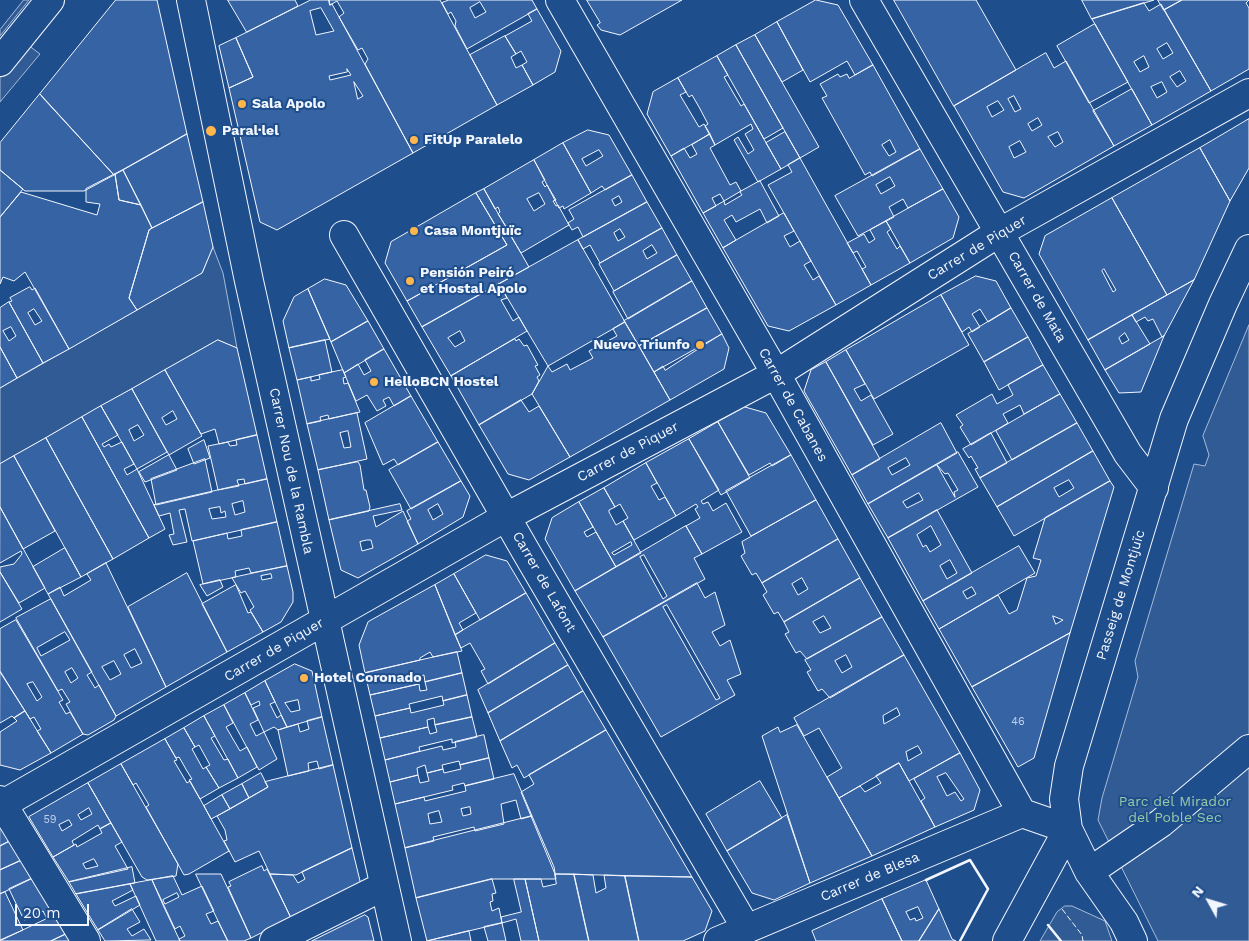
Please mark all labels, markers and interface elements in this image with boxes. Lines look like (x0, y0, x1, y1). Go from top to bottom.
place label: Sala Apolo (252, 96, 325, 112)
marker: Sala Apolo (236, 98, 248, 110)
place label: Paral·lel (222, 123, 279, 139)
marker: Paral·lel (204, 124, 218, 138)
place label: FitUp Paralelo (424, 132, 523, 148)
marker: FitUp Paralelo (408, 134, 420, 146)
street label: Carrer de Piquer (925, 212, 1029, 284)
place label: Casa Montjuïc (424, 223, 522, 239)
marker: Casa Montjuïc (408, 225, 420, 237)
street label: Carrer de Mata (1004, 249, 1070, 345)
place label: Pensión Peiró et Hostal Apolo (420, 265, 527, 298)
marker: Pensión Peiró et Hostal Apolo (404, 275, 416, 287)
place label: Nuevo Triunfo (593, 337, 690, 353)
marker: Nuevo Triunfo (694, 339, 706, 351)
street label: Carrer de Cabanes (755, 345, 831, 465)
place label: HelloBCN Hostel (384, 374, 498, 390)
marker: HelloBCN Hostel (368, 376, 380, 388)
street label: Carrer Nou de la Rambla (265, 386, 317, 556)
street label: Carrer de Piquer (574, 418, 682, 486)
street label: Passeig de Montjuïc (1093, 528, 1149, 662)
street label: Carrer de Lafont (508, 529, 580, 635)
street label: Carrer de Piquer (221, 615, 327, 685)
place label: Hotel Coronado (314, 670, 422, 686)
marker: Hotel Coronado (298, 672, 310, 684)
house number: 46 (1011, 715, 1025, 729)
park label: Parc del Mirador del Poble Sec (1119, 794, 1231, 826)
house number: 59 (43, 813, 57, 827)
street label: Carrer de Blesa (818, 849, 922, 905)
north arrow (1184, 876, 1234, 926)
text: N (1188, 882, 1207, 901)
scale bar (18, 894, 91, 926)
text: 20 m (23, 904, 61, 922)

